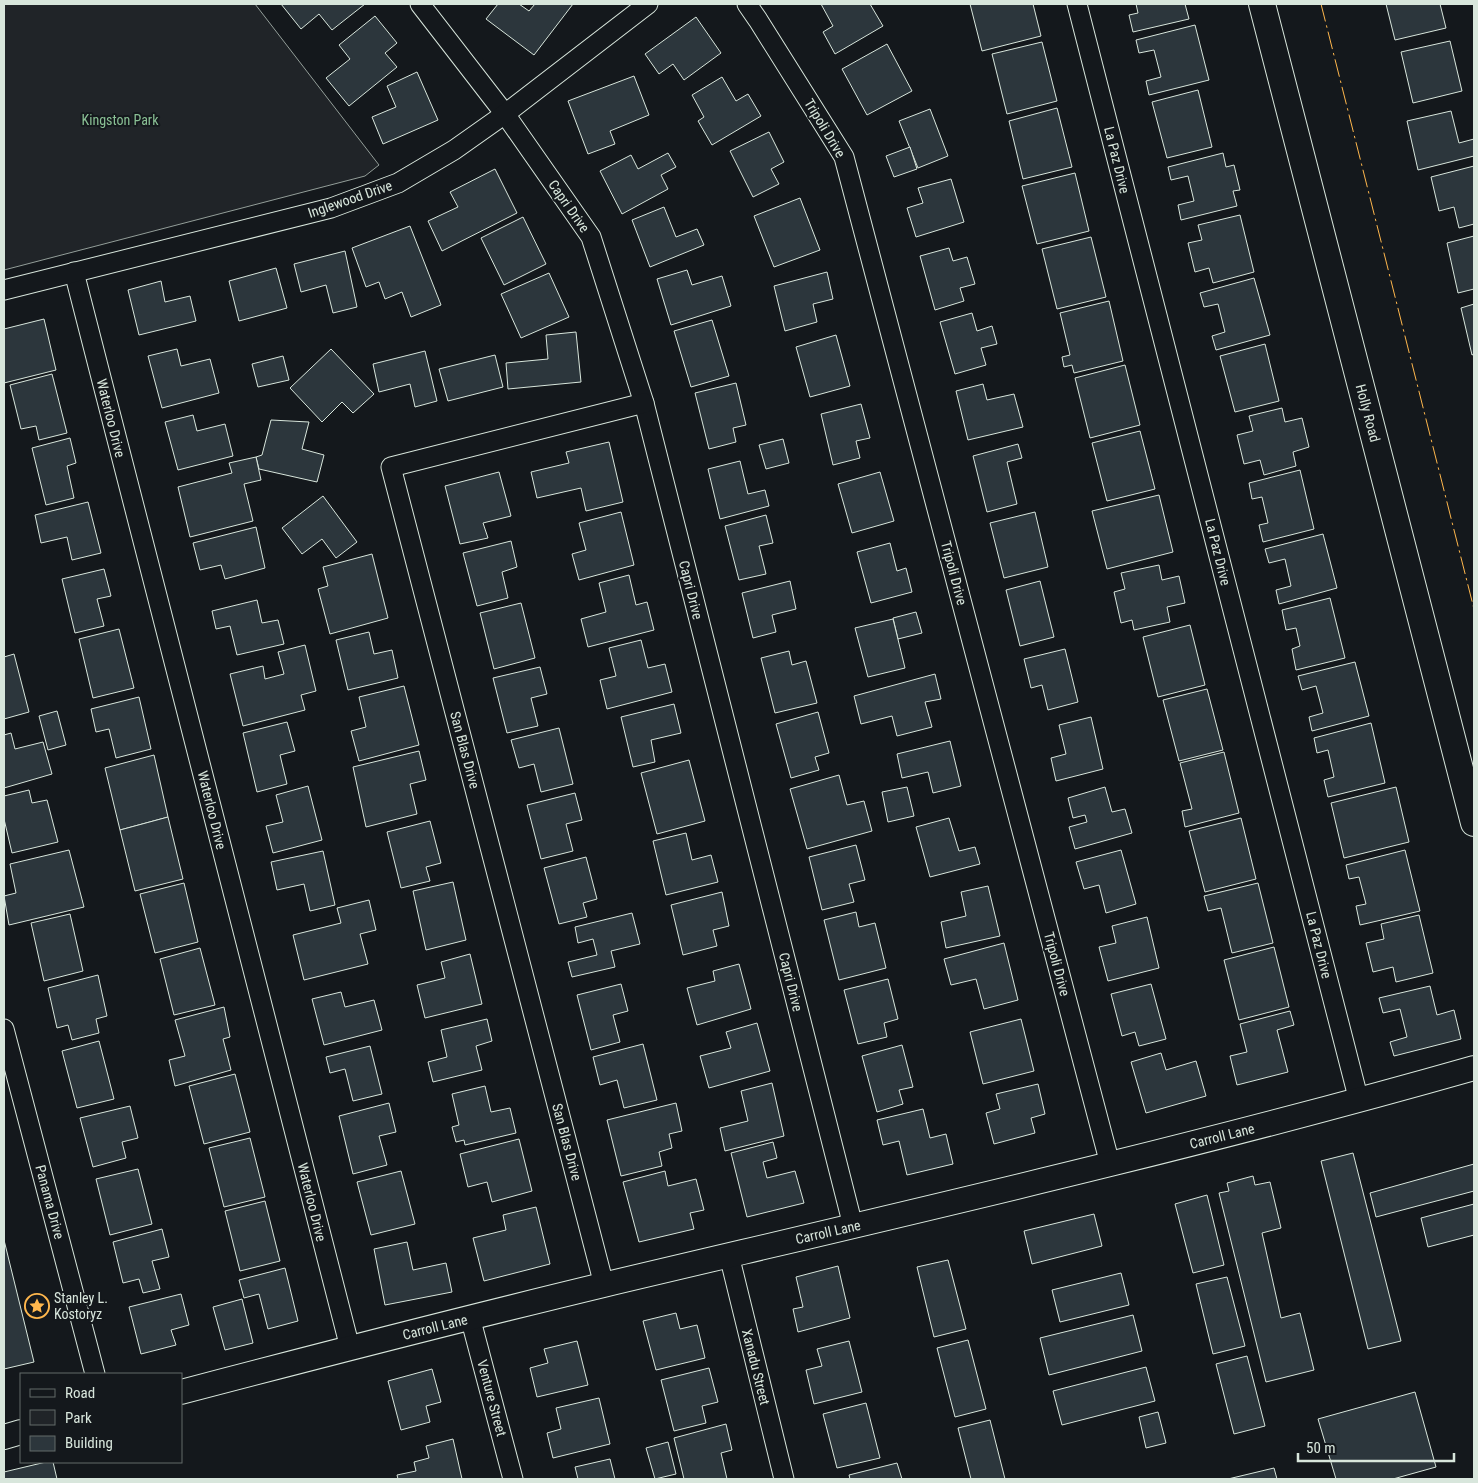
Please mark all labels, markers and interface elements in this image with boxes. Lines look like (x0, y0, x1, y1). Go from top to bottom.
street label: Tripoli Drive (801, 96, 849, 161)
park label: Kingston Park (82, 112, 159, 128)
street label: La Paz Drive (1101, 125, 1133, 195)
street label: Inglewood Drive (306, 177, 395, 221)
street label: Capri Drive (545, 177, 593, 236)
street label: Waterloo Drive (93, 377, 129, 459)
street label: Holly Road (1353, 382, 1383, 444)
street label: La Paz Drive (1202, 517, 1234, 587)
street label: Tripoli Drive (938, 539, 970, 607)
street label: Capri Drive (676, 559, 706, 622)
street label: San Blas Drive (447, 710, 483, 791)
street label: Waterloo Drive (194, 769, 230, 851)
street label: La Paz Drive (1303, 910, 1335, 980)
street label: Tripoli Drive (1041, 930, 1073, 998)
street label: Capri Drive (776, 951, 806, 1014)
street label: San Blas Drive (549, 1102, 585, 1183)
street label: Carroll Lane (1188, 1120, 1257, 1152)
street label: Waterloo Drive (294, 1161, 330, 1243)
street label: Panama Drive (32, 1163, 68, 1241)
street label: Carroll Lane (794, 1217, 863, 1247)
place label: Stanley L. Kostoryz (54, 1290, 108, 1322)
place icon: Stanley L. Kostoryz (24, 1293, 50, 1319)
street label: Carroll Lane (401, 1311, 470, 1343)
street label: Xanadu Street (739, 1327, 773, 1407)
street label: Venture Street (474, 1358, 510, 1438)
legend (20, 1373, 182, 1463)
text: Road (65, 1384, 95, 1402)
text: Park (65, 1409, 92, 1427)
scale bar (1298, 1430, 1454, 1462)
text: Building (65, 1434, 113, 1452)
text: 50 m (1306, 1439, 1336, 1457)

